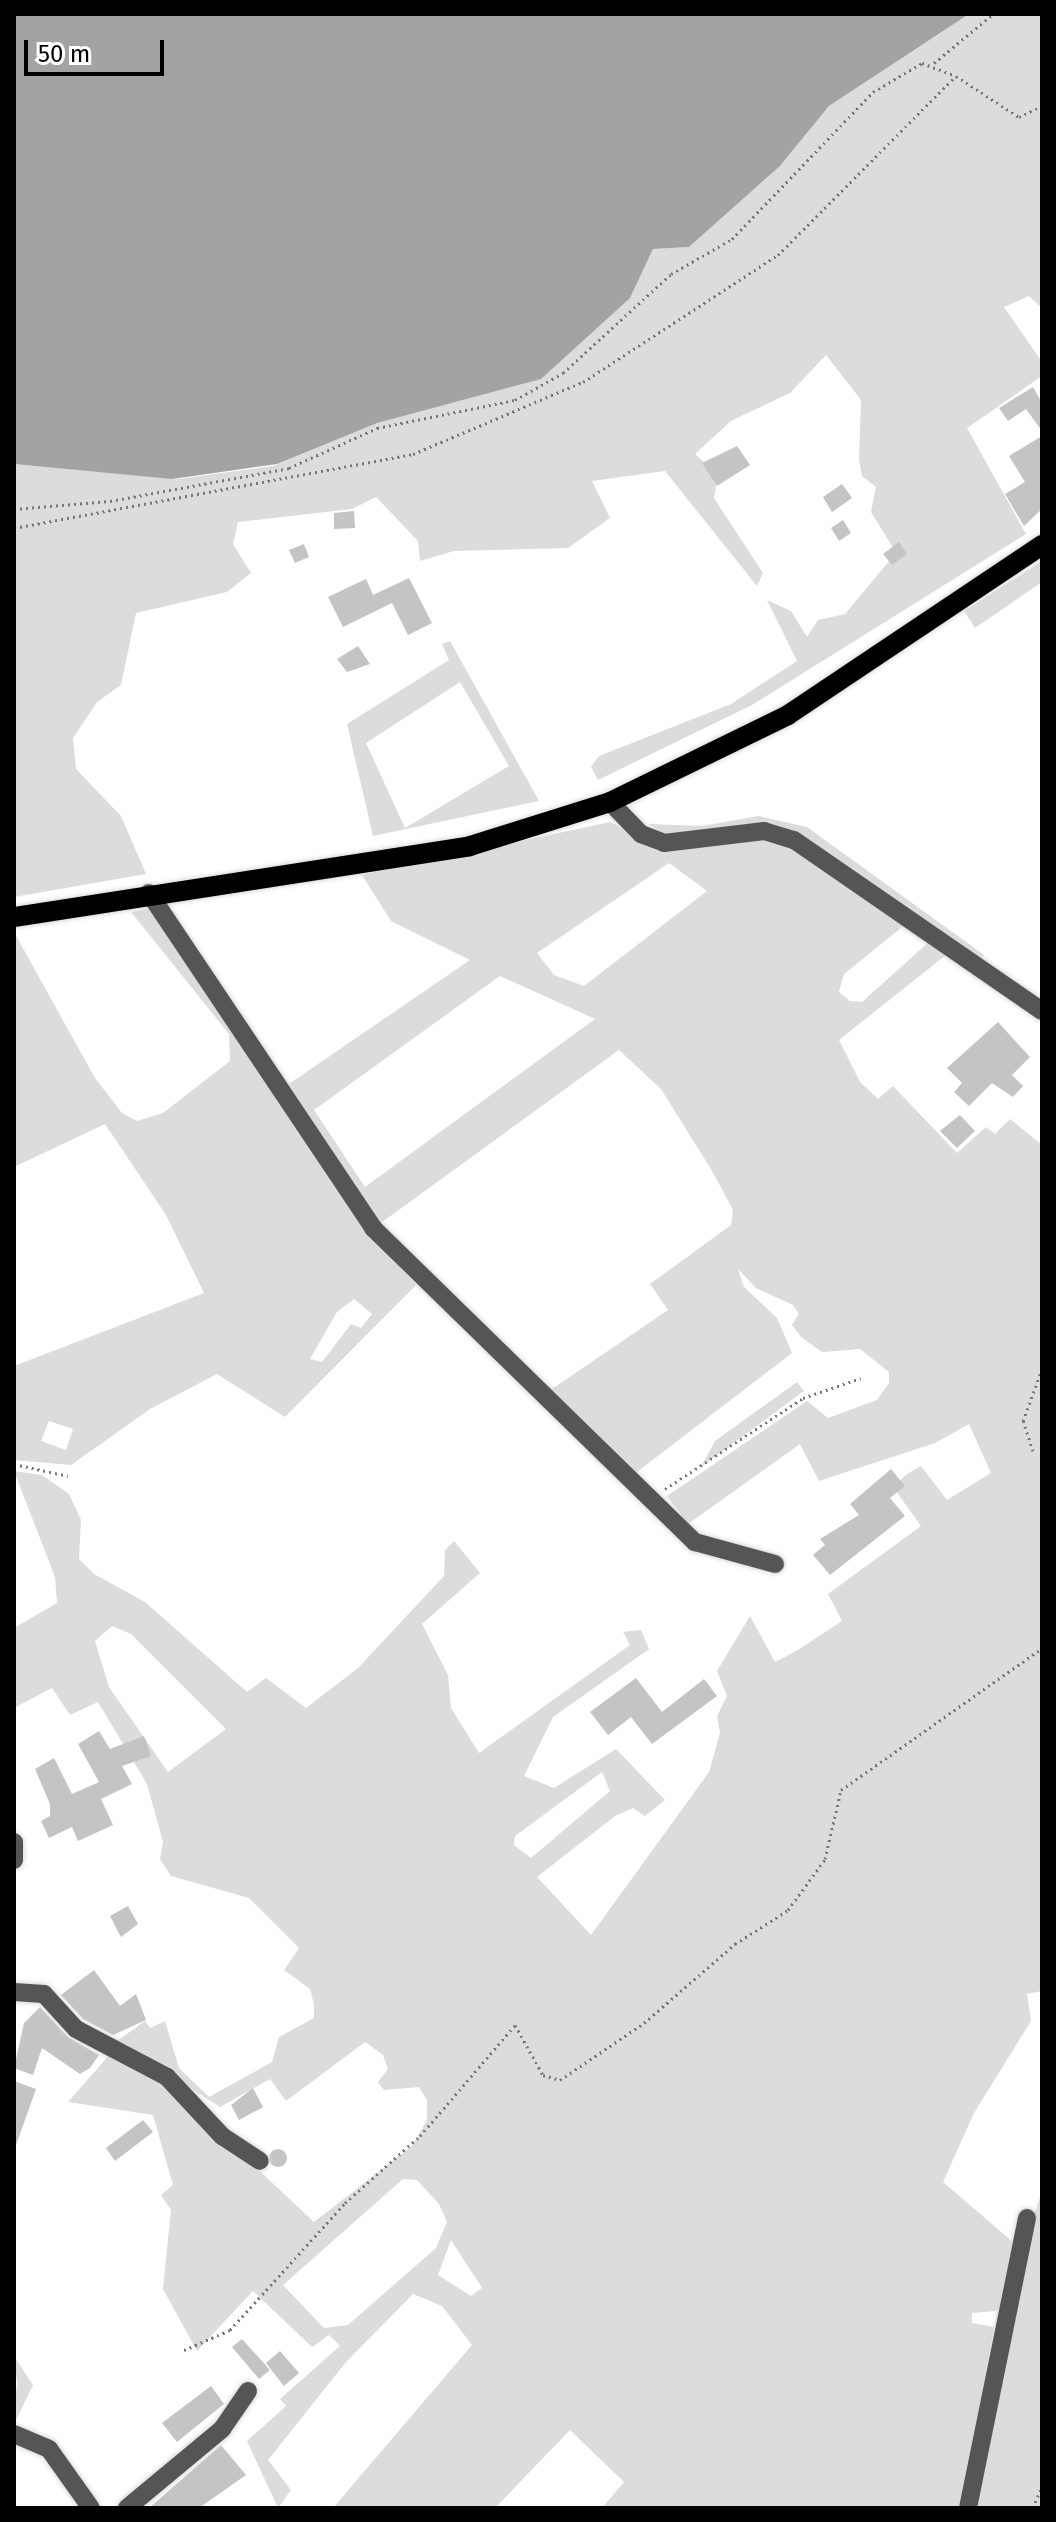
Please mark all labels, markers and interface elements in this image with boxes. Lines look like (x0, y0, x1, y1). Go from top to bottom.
scale bar (28, 24, 168, 74)
text: 50 m (38, 40, 90, 68)

